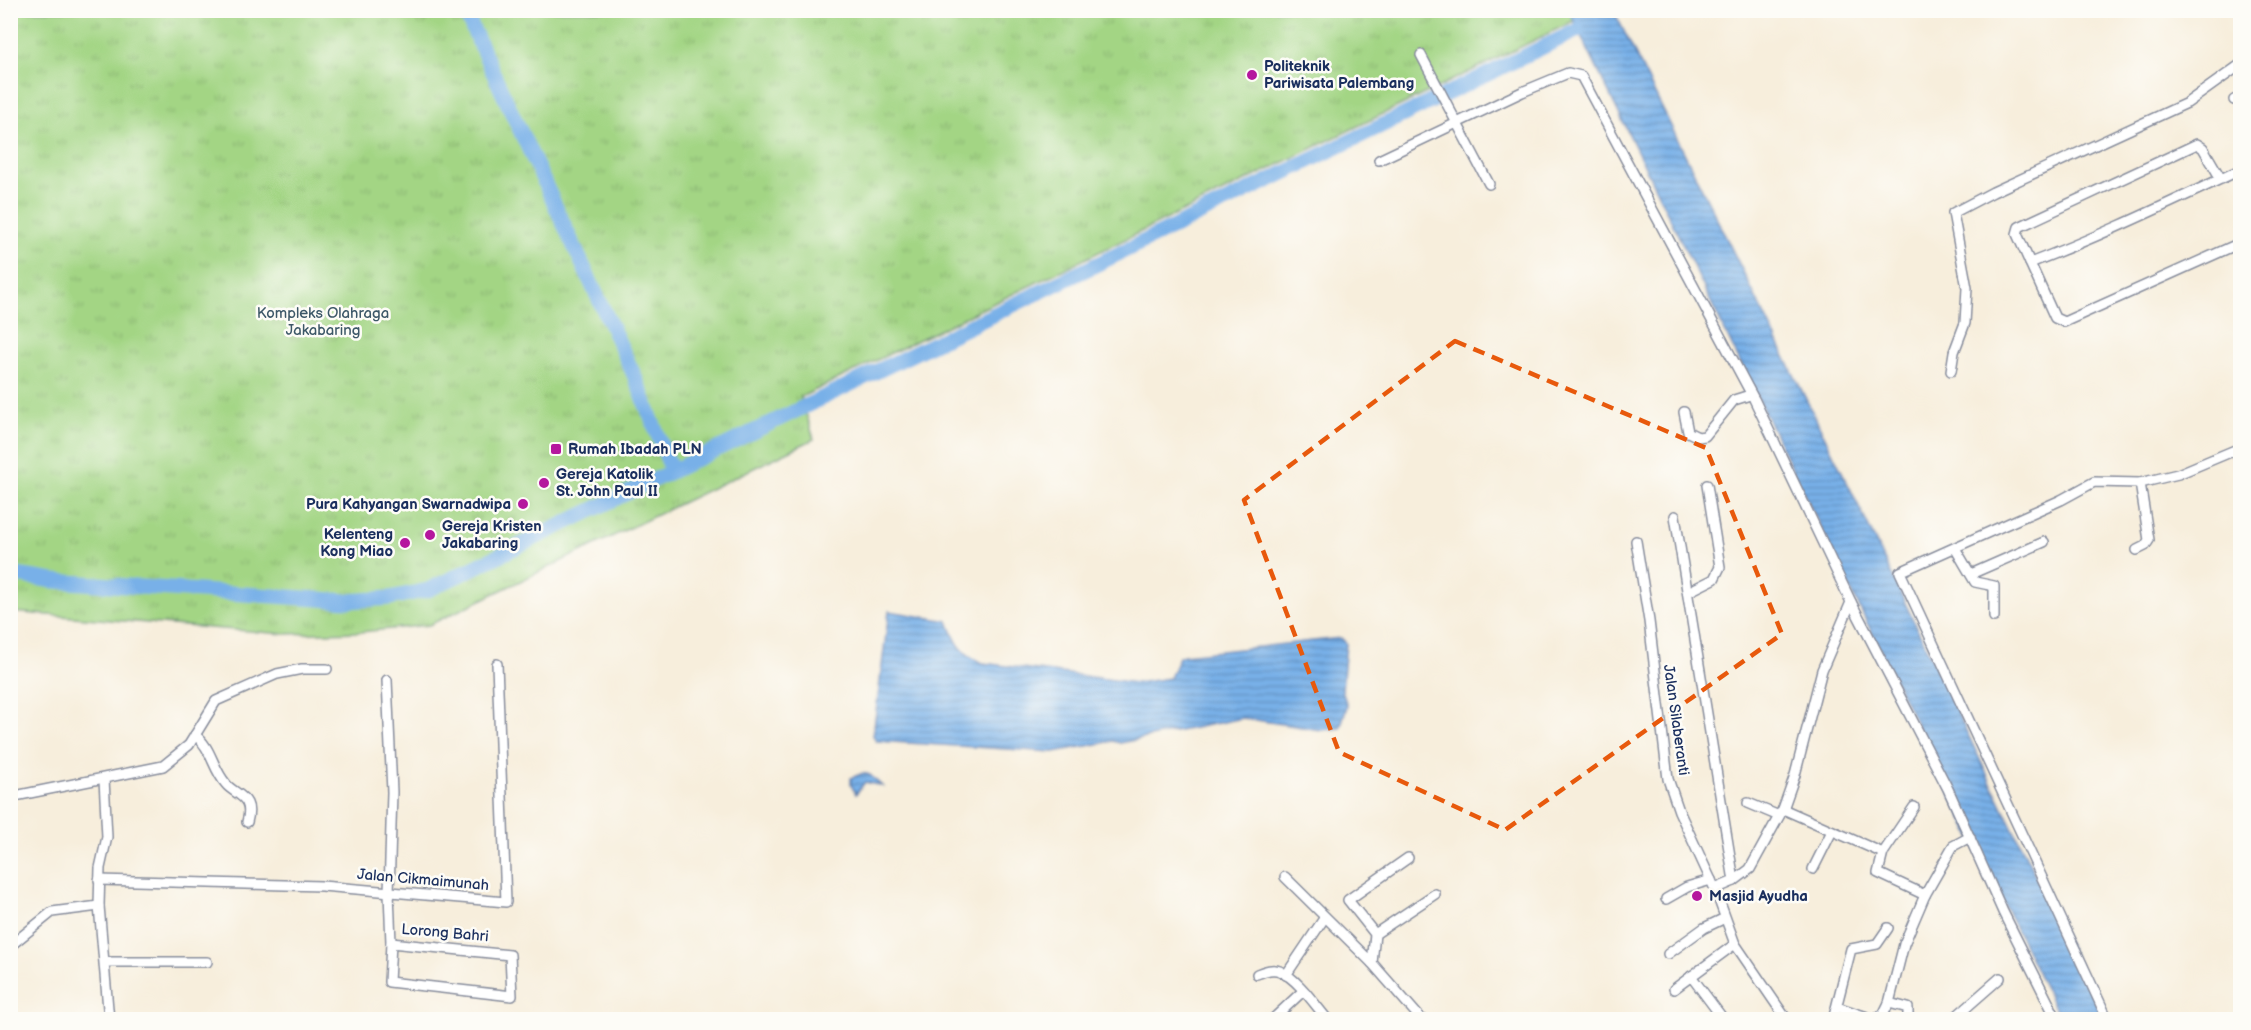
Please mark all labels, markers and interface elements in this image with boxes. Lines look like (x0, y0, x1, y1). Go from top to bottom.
place label: Politeknik Pariwisata Palembang (1264, 57, 1414, 93)
marker: Politeknik Pariwisata Palembang (1245, 68, 1259, 82)
park label: Kompleks Olahraga Jakabaring (257, 304, 389, 340)
place label: Rumah Ibadah PLN (568, 440, 702, 459)
marker: Rumah Ibadah PLN (549, 442, 563, 456)
place label: Gereja Katolik St. John Paul II (556, 465, 658, 501)
marker: Gereja Katolik St. John Paul II (537, 476, 551, 490)
place label: Pura Kahyangan Swarnadwipa (306, 495, 511, 514)
marker: Pura Kahyangan Swarnadwipa (516, 497, 530, 511)
place label: Gereja Kristen Jakabaring (442, 517, 542, 553)
place label: Kelenteng Kong Miao (320, 525, 393, 561)
marker: Gereja Kristen Jakabaring (423, 528, 437, 542)
marker: Kelenteng Kong Miao (398, 536, 412, 550)
street label: Jalan Silaberanti (1659, 663, 1693, 777)
street label: Jalan Cikmaimunah (356, 865, 490, 895)
place label: Masjid Ayudha (1709, 887, 1808, 906)
marker: Masjid Ayudha (1690, 889, 1704, 903)
street label: Lorong Bahri (401, 920, 489, 946)

